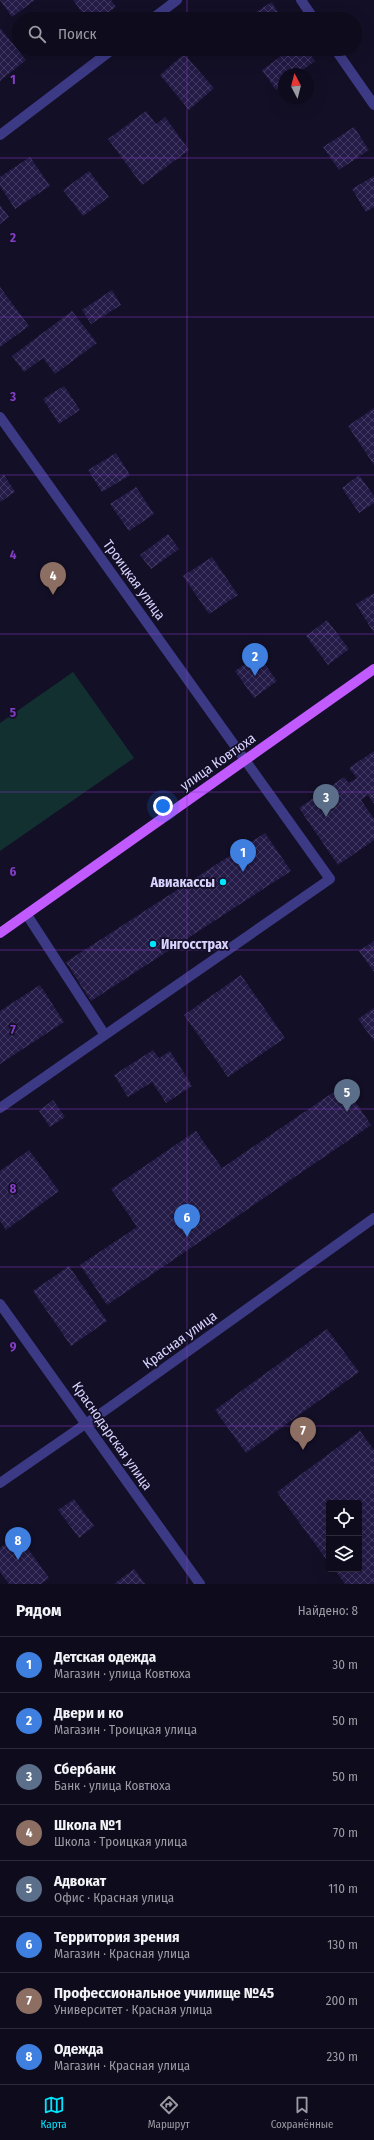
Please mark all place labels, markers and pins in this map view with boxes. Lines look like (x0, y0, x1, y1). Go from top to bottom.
pin: 4 (40, 562, 66, 595)
pin: 2 (242, 643, 268, 676)
pin: 3 (313, 784, 339, 817)
pin: 1 (230, 839, 256, 872)
place label: Авиакассы (149, 874, 215, 891)
marker: Авиакассы (218, 877, 228, 887)
place label: Ингосстрах (161, 936, 229, 953)
marker: Ингосстрах (148, 939, 158, 949)
pin: 5 (334, 1079, 360, 1112)
pin: 6 (174, 1204, 200, 1237)
pin: 7 (290, 1417, 316, 1450)
pin: 8 (5, 1527, 31, 1560)

